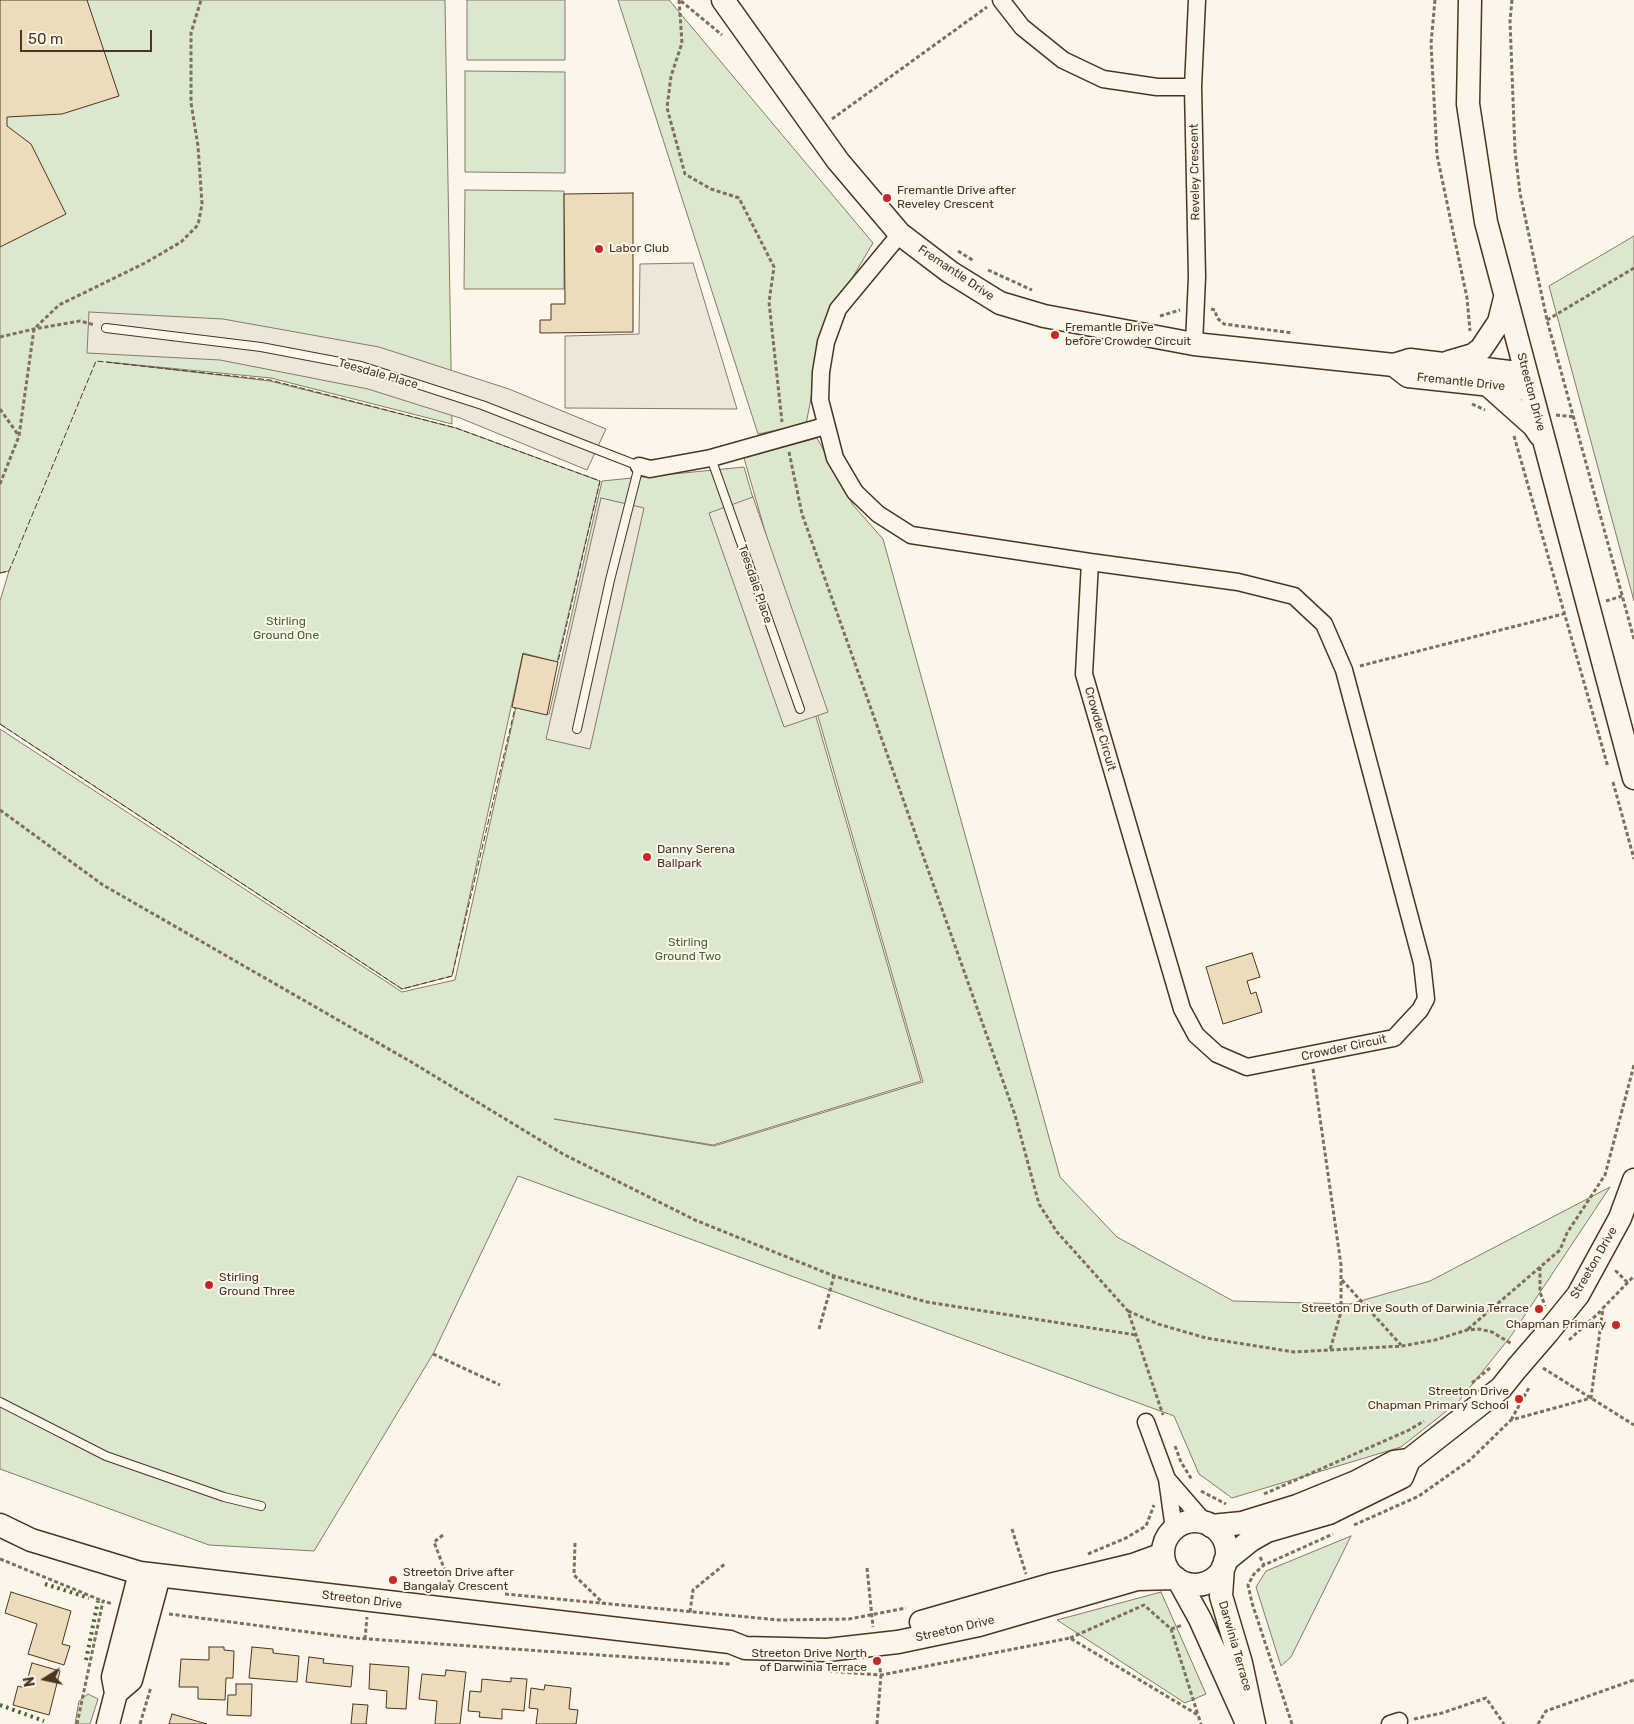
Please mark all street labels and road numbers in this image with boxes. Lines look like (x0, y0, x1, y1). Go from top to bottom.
street label: Reveley Crescent (1187, 123, 1203, 221)
street label: Fremantle Drive (915, 242, 997, 304)
street label: Streeton Drive (1514, 351, 1548, 433)
street label: Teesdale Place (336, 356, 420, 392)
street label: Fremantle Drive (1416, 370, 1506, 394)
street label: Teesdale Place (735, 543, 775, 625)
street label: Crowder Circuit (1081, 685, 1119, 773)
street label: Crowder Circuit (1300, 1032, 1388, 1064)
street label: Streeton Drive (1568, 1224, 1620, 1302)
street label: Streeton Drive (321, 1588, 403, 1612)
street label: Darwinia Terrace (1215, 1599, 1255, 1693)
street label: Streeton Drive (914, 1613, 996, 1645)

